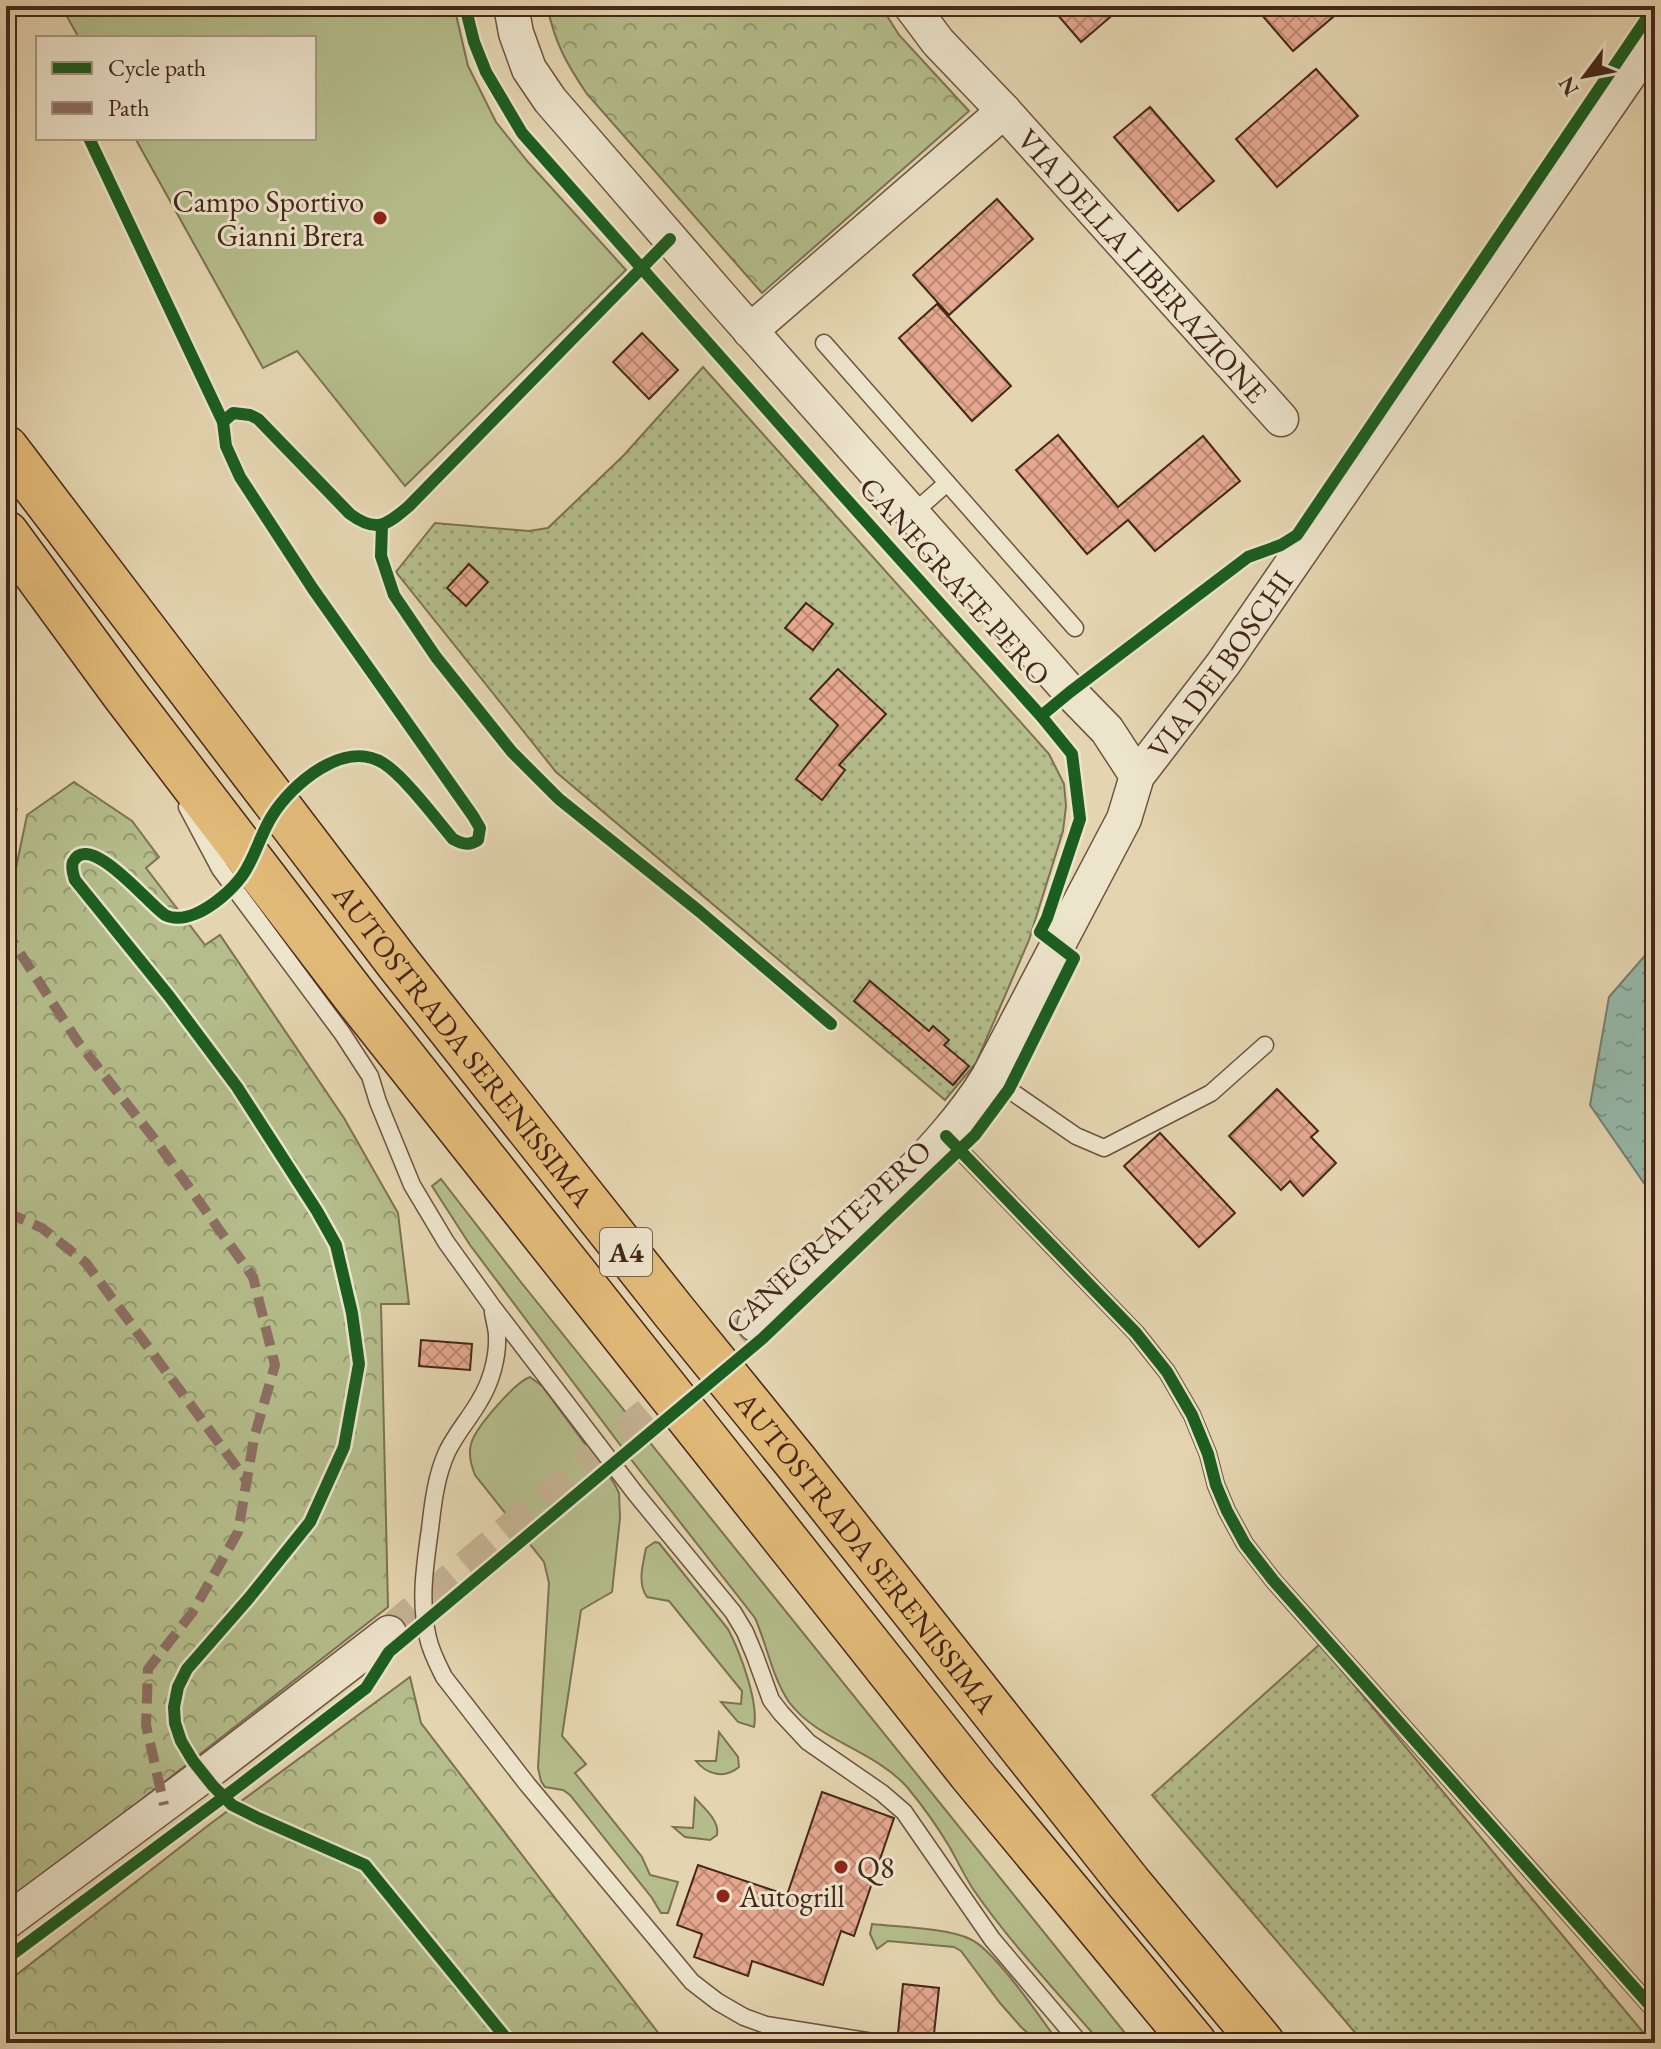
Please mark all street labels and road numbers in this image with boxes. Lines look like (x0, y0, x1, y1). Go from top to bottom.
street label: VIA DELLA LIBERAZIONE (1009, 120, 1276, 411)
street label: CANEGRATE-PERO (851, 468, 1059, 694)
street label: VIA DEI BOSCHI (1138, 563, 1301, 766)
street label: AUTOSTRADA SERENISSIMA (324, 875, 603, 1214)
street label: CANEGRATE-PERO (717, 1131, 939, 1343)
road number: A4 (600, 1228, 652, 1276)
street label: AUTOSTRADA SERENISSIMA (726, 1382, 1007, 1721)

